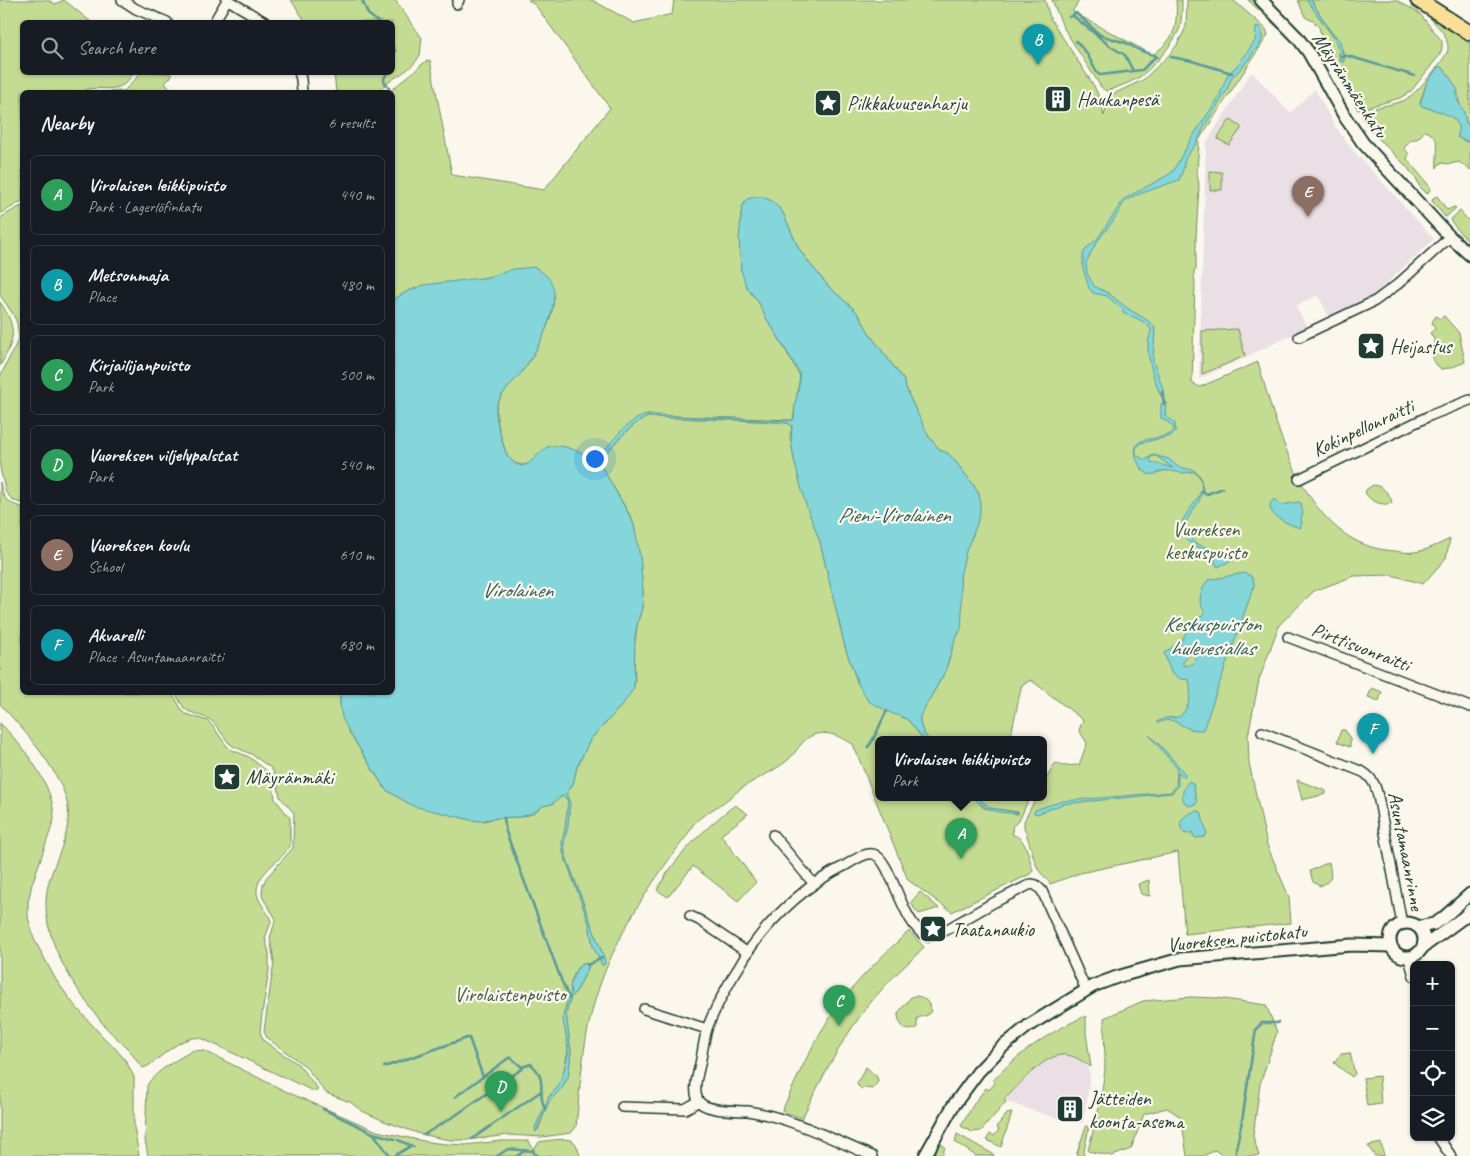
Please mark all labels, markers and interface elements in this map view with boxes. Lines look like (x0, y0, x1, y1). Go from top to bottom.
search box (20, 20, 395, 75)
pin: B (1022, 24, 1054, 65)
street label: Mäyränmäenkatu (1307, 28, 1394, 144)
icon: search (38, 34, 66, 62)
text: Search here (78, 36, 155, 60)
building icon: Haukanpesä (1043, 84, 1073, 114)
place label: Haukanpesä (1077, 87, 1160, 112)
place icon: Pilkkakuusenharju (813, 88, 843, 118)
place label: Pilkkakuusenharju (847, 91, 968, 116)
text: Nearby (40, 110, 93, 136)
text: 6 results (328, 113, 375, 133)
text: Virolaisen leikkipuisto (88, 173, 225, 197)
pin: E (1292, 176, 1324, 217)
text: A (53, 185, 61, 205)
text: 440 m (340, 185, 374, 205)
text: Park · Lagerlöfinkatu (88, 197, 202, 217)
text: Metsonmaja (88, 263, 168, 287)
text: B (53, 275, 61, 295)
text: 480 m (340, 275, 374, 295)
text: Place (88, 287, 116, 307)
place icon: Heijastus (1356, 331, 1386, 361)
place label: Heijastus (1390, 334, 1454, 359)
text: Kirjailijanpuisto (88, 353, 189, 377)
text: C (53, 365, 61, 385)
text: 500 m (340, 365, 374, 385)
text: Park (88, 377, 113, 397)
street label: Kokinpellonraitti (1308, 393, 1420, 462)
text: Vuoreksen viljelypalstat (88, 443, 237, 467)
your location (582, 446, 608, 472)
text: D (52, 455, 62, 475)
text: 540 m (340, 455, 374, 475)
text: Park (88, 467, 113, 487)
water label: Pieni-Virolainen (838, 502, 952, 528)
park label: Vuoreksen keskuspuisto (1165, 517, 1249, 565)
text: Vuoreksen koulu (88, 533, 189, 557)
text: E (53, 545, 61, 565)
text: 610 m (340, 545, 374, 565)
text: School (88, 557, 122, 577)
water label: Virolainen (481, 577, 554, 603)
water label: Keskuspuiston hulevesiallas (1164, 611, 1262, 661)
street label: Pirttisuonraitti (1308, 617, 1416, 678)
text: Akvarelli (88, 623, 143, 647)
text: F (53, 635, 61, 655)
text: 680 m (340, 635, 374, 655)
text: Place · Asuntamaanraitti (88, 647, 223, 667)
pin: F (1357, 713, 1389, 754)
popup (875, 736, 1047, 801)
text: Virolaisen leikkipuisto (892, 747, 1030, 771)
place icon: Mäyränmäki (212, 762, 242, 792)
place label: Mäyränmäki (246, 765, 335, 790)
text: Park (892, 771, 918, 791)
street label: Asuntamaanrinne (1382, 790, 1430, 914)
pin: A (945, 818, 977, 859)
place icon: Taatanaukio (918, 914, 948, 944)
place label: Taatanaukio (952, 917, 1035, 942)
street label: Vuoreksen puistokatu (1166, 918, 1310, 958)
map controls (1410, 961, 1455, 1141)
button: + (1410, 961, 1455, 1006)
park label: Virolaistenpuisto (454, 982, 568, 1007)
pin: C (823, 985, 855, 1026)
button: − (1410, 1006, 1455, 1051)
button: locate (1410, 1051, 1455, 1096)
pin: D (485, 1071, 517, 1112)
place label: Jätteiden koonta-asema (1088, 1086, 1185, 1134)
building icon: Jätteiden koonta-asema (1055, 1094, 1085, 1124)
button: layers (1410, 1096, 1455, 1141)

